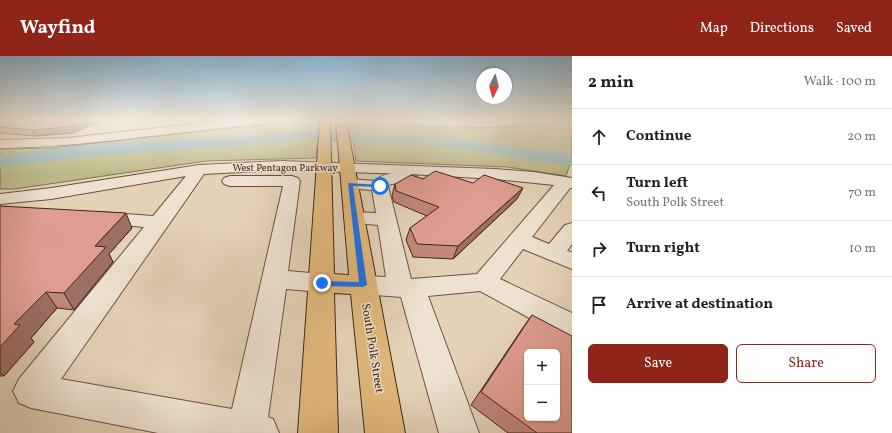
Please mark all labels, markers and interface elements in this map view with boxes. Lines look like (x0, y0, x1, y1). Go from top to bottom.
text: Wayfind (20, 15, 95, 41)
text: Map (700, 19, 728, 38)
text: Directions (750, 19, 814, 38)
text: Saved (836, 19, 872, 38)
north arrow (476, 68, 512, 104)
text: 2 min (588, 71, 634, 94)
text: Walk · 100 m (804, 73, 876, 91)
icon: ahead (588, 126, 610, 148)
text: Continue (626, 126, 691, 147)
text: 20 m (847, 128, 876, 146)
street label: West Pentagon Parkway (232, 161, 338, 175)
text: Turn left (626, 173, 688, 194)
route start (371, 177, 389, 195)
icon: left (588, 182, 610, 204)
text: 70 m (848, 184, 876, 202)
text: South Polk Street (626, 194, 724, 212)
icon: right (588, 238, 610, 260)
text: Turn right (626, 238, 700, 259)
text: 10 m (849, 240, 876, 258)
route end (313, 274, 331, 292)
icon: arrive (588, 294, 610, 316)
text: Arrive at destination (626, 294, 773, 315)
street label: South Polk Street (357, 302, 387, 394)
button: Save (588, 344, 728, 383)
button: Share (736, 344, 876, 383)
map controls (524, 349, 560, 421)
button: + (524, 349, 560, 385)
button: − (524, 385, 560, 421)

